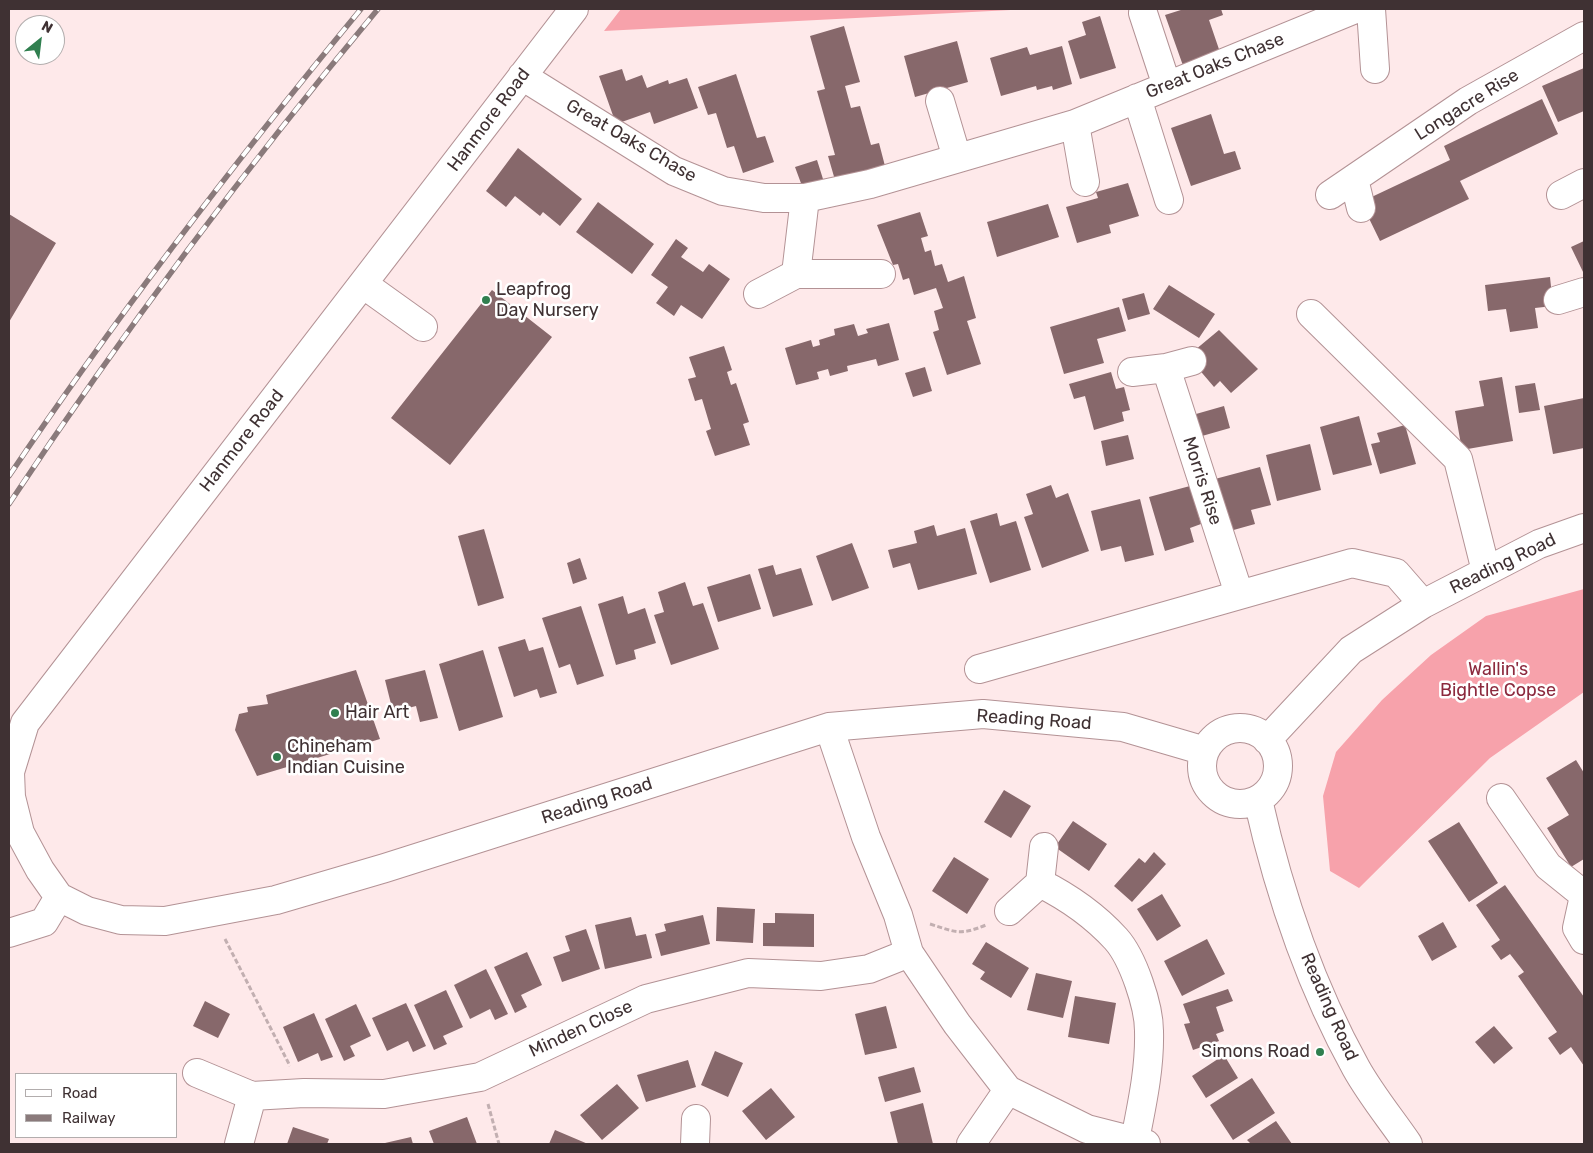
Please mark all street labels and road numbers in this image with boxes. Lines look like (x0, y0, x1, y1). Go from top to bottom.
street label: Great Oaks Chase (1143, 28, 1287, 104)
street label: Hanmore Road (443, 64, 535, 176)
street label: Longacre Rise (1411, 64, 1523, 146)
street label: Great Oaks Chase (562, 95, 700, 187)
street label: Hanmore Road (195, 386, 289, 496)
street label: Morris Rise (1178, 434, 1226, 528)
street label: Reading Road (1446, 529, 1560, 599)
street label: Reading Road (976, 705, 1092, 735)
street label: Reading Road (539, 773, 655, 829)
street label: Reading Road (1296, 950, 1362, 1064)
street label: Minden Close (526, 996, 636, 1062)

